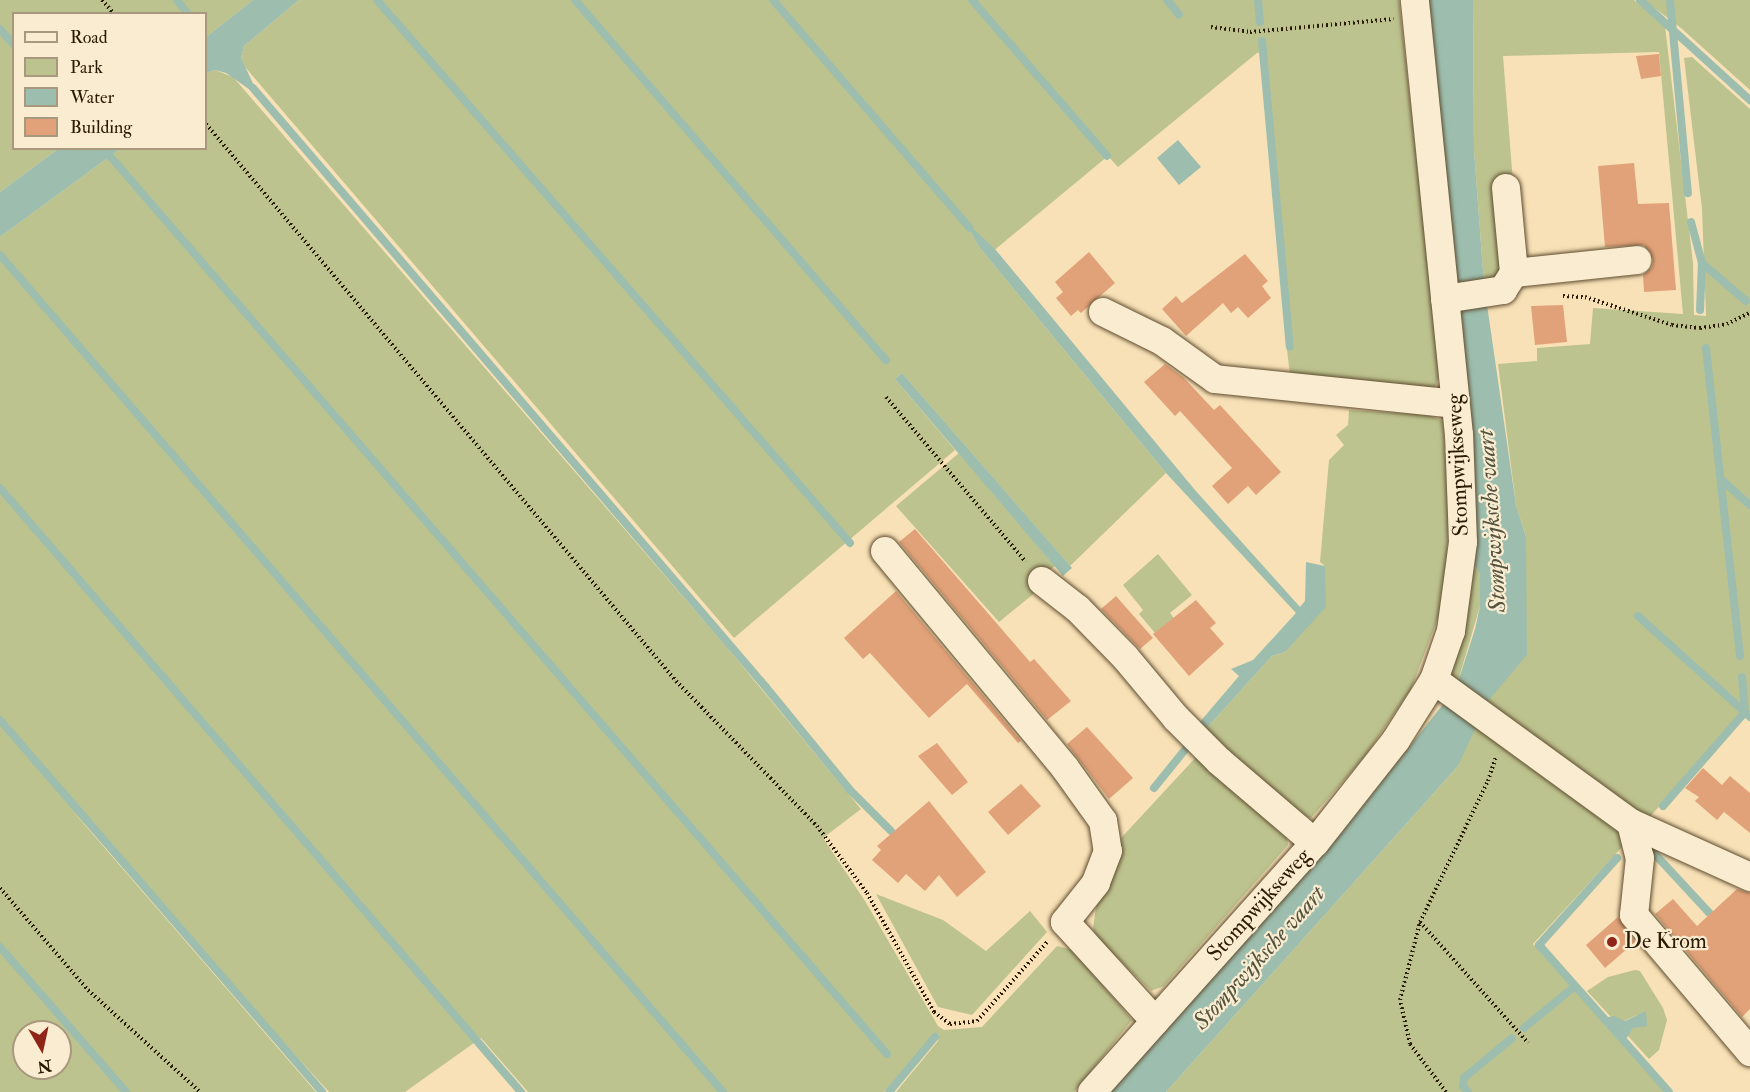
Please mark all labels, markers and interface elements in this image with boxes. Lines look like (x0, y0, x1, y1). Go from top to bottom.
legend (12, 12, 207, 150)
text: Road (70, 26, 108, 49)
text: Park (70, 56, 103, 79)
text: Water (70, 86, 114, 109)
text: Building (70, 116, 132, 139)
street label: Stompwijkseweg (1441, 393, 1475, 537)
water label: Stompwijksche vaart (1471, 428, 1513, 614)
street label: Stompwijkseweg (1201, 843, 1317, 967)
water label: Stompwijksche vaart (1187, 880, 1331, 1036)
place label: De Krom (1624, 929, 1707, 955)
marker: De Krom (1605, 935, 1619, 949)
north arrow (12, 1020, 72, 1080)
text: N (36, 1055, 53, 1077)

